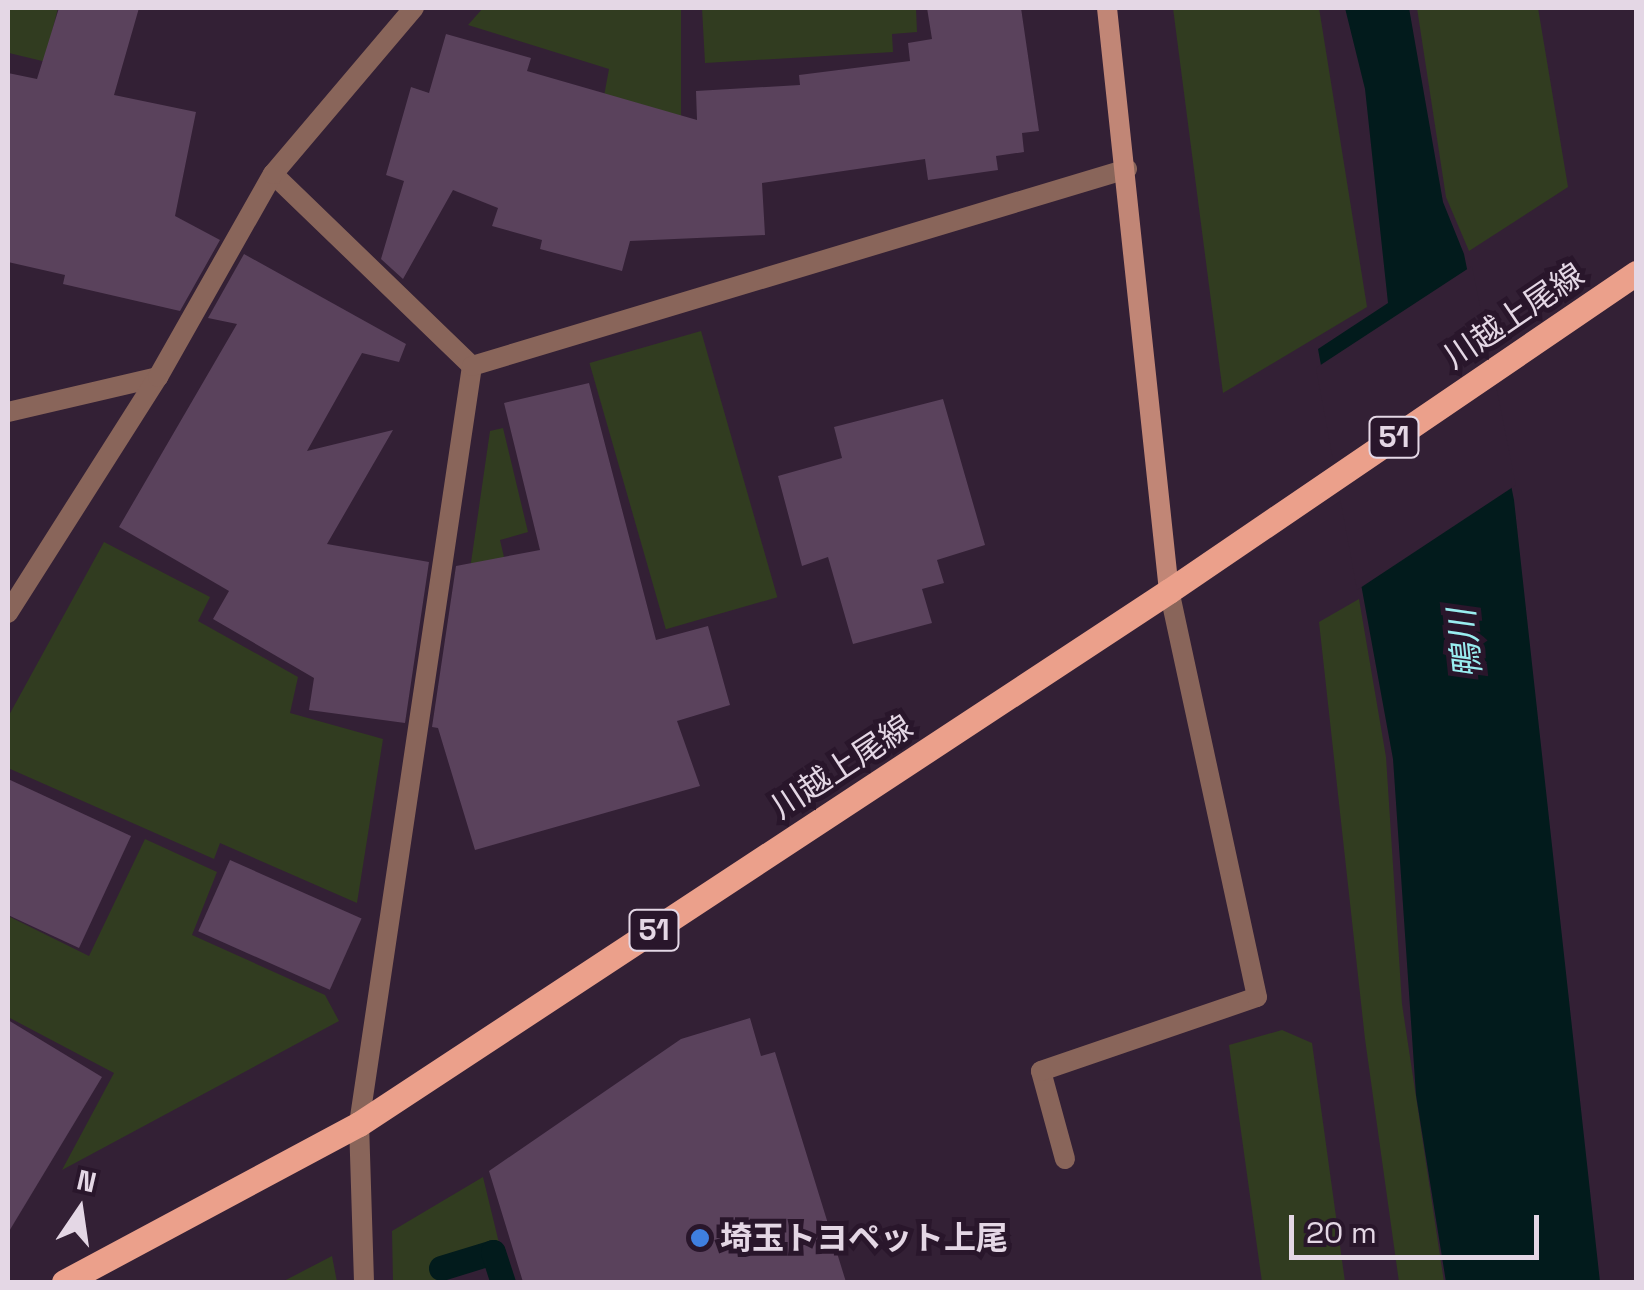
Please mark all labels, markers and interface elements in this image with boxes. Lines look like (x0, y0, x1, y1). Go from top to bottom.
street label: 川越上尾線 (1437, 255, 1591, 377)
road number: 51 (1366, 412, 1422, 462)
water label: 鴨川 (1440, 607, 1490, 681)
street label: 川越上尾線 (764, 707, 920, 827)
road number: 51 (626, 905, 682, 955)
north arrow (30, 1160, 130, 1260)
text: N (74, 1161, 100, 1200)
scale bar (1294, 1195, 1544, 1257)
text: 20 m (1306, 1213, 1377, 1252)
place label: 埼玉トヨペット上尾 (720, 1219, 1008, 1257)
marker: 埼玉トヨペット上尾 (689, 1227, 711, 1249)

